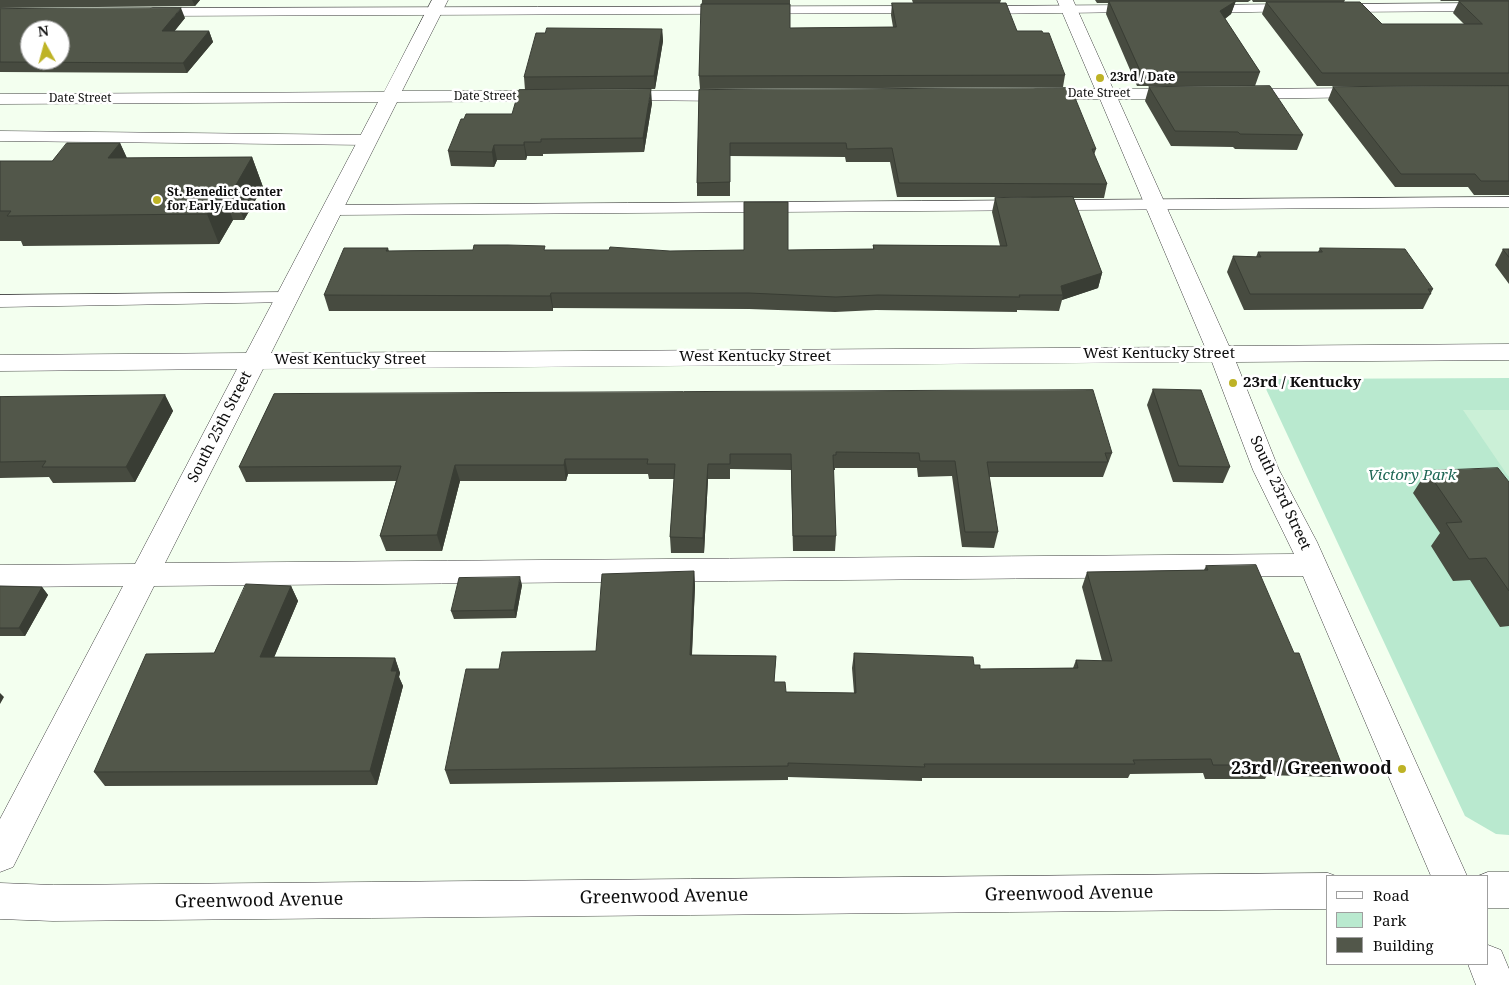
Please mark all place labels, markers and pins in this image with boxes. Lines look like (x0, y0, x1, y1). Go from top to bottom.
place label: 23rd / Date (1110, 71, 1175, 85)
marker: 23rd / Date (1094, 72, 1106, 84)
place label: St. Benedict Center for Early Education (167, 186, 286, 214)
marker: St. Benedict Center for Early Education (151, 194, 163, 206)
place label: 23rd / Kentucky (1243, 374, 1361, 392)
marker: 23rd / Kentucky (1227, 377, 1239, 389)
place label: 23rd / Greenwood (1231, 758, 1392, 780)
marker: 23rd / Greenwood (1396, 763, 1408, 775)

